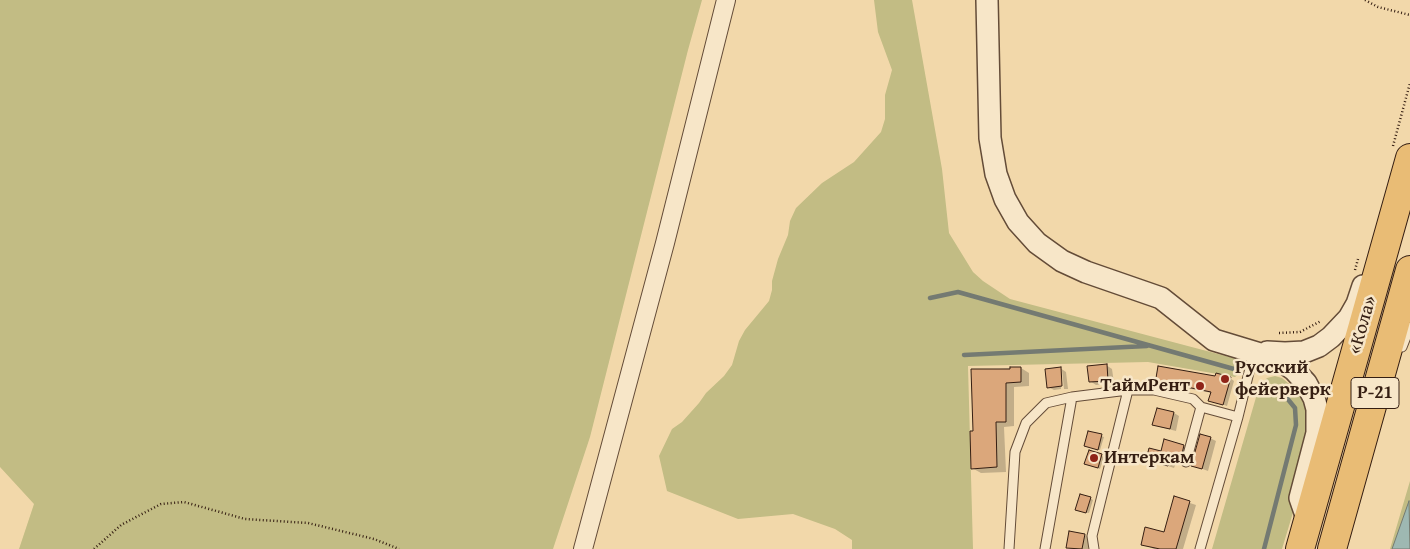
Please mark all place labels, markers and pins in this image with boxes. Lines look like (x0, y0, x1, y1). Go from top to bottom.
place label: Русский фейерверк (1235, 357, 1331, 401)
marker: Русский фейерверк (1219, 373, 1231, 385)
place label: ТаймРент (1101, 375, 1190, 397)
marker: ТаймРент (1194, 380, 1206, 392)
place label: Интеркам (1104, 447, 1194, 469)
marker: Интеркам (1088, 452, 1100, 464)

